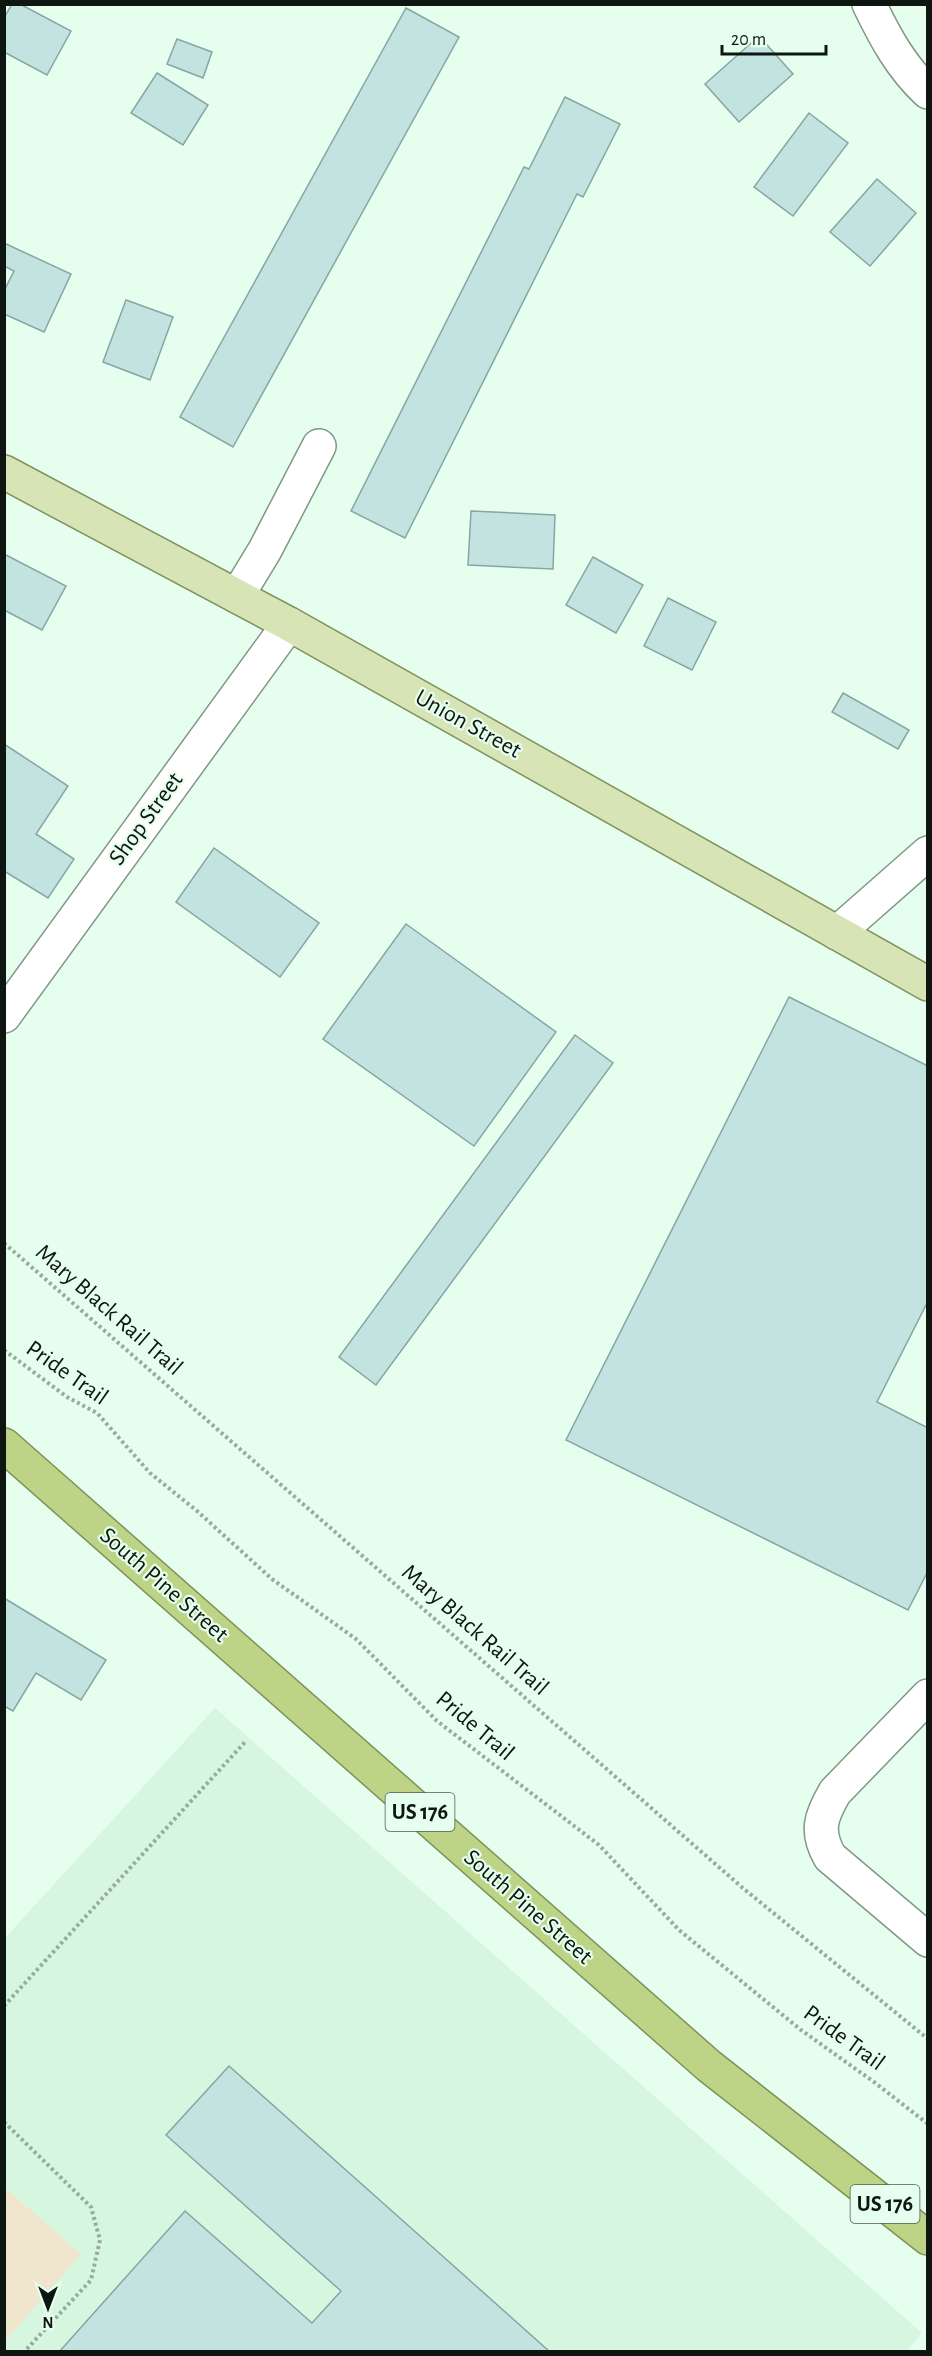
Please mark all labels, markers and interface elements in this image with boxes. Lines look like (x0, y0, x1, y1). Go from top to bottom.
scale bar (722, 18, 826, 56)
text: 20 m (731, 31, 766, 49)
street label: Union Street (411, 685, 525, 763)
street label: Shop Street (105, 768, 188, 870)
street label: Mary Black Rail Trail (31, 1240, 187, 1380)
street label: Pride Trail (22, 1336, 112, 1410)
street label: South Pine Street (95, 1523, 233, 1647)
street label: Mary Black Rail Trail (397, 1560, 553, 1700)
street label: Pride Trail (431, 1687, 519, 1765)
road number: US 176 (386, 1793, 454, 1831)
street label: South Pine Street (459, 1845, 597, 1969)
street label: Pride Trail (799, 2001, 889, 2075)
road number: US 176 (850, 2185, 920, 2223)
north arrow (18, 2278, 78, 2338)
text: N (42, 2314, 54, 2330)

